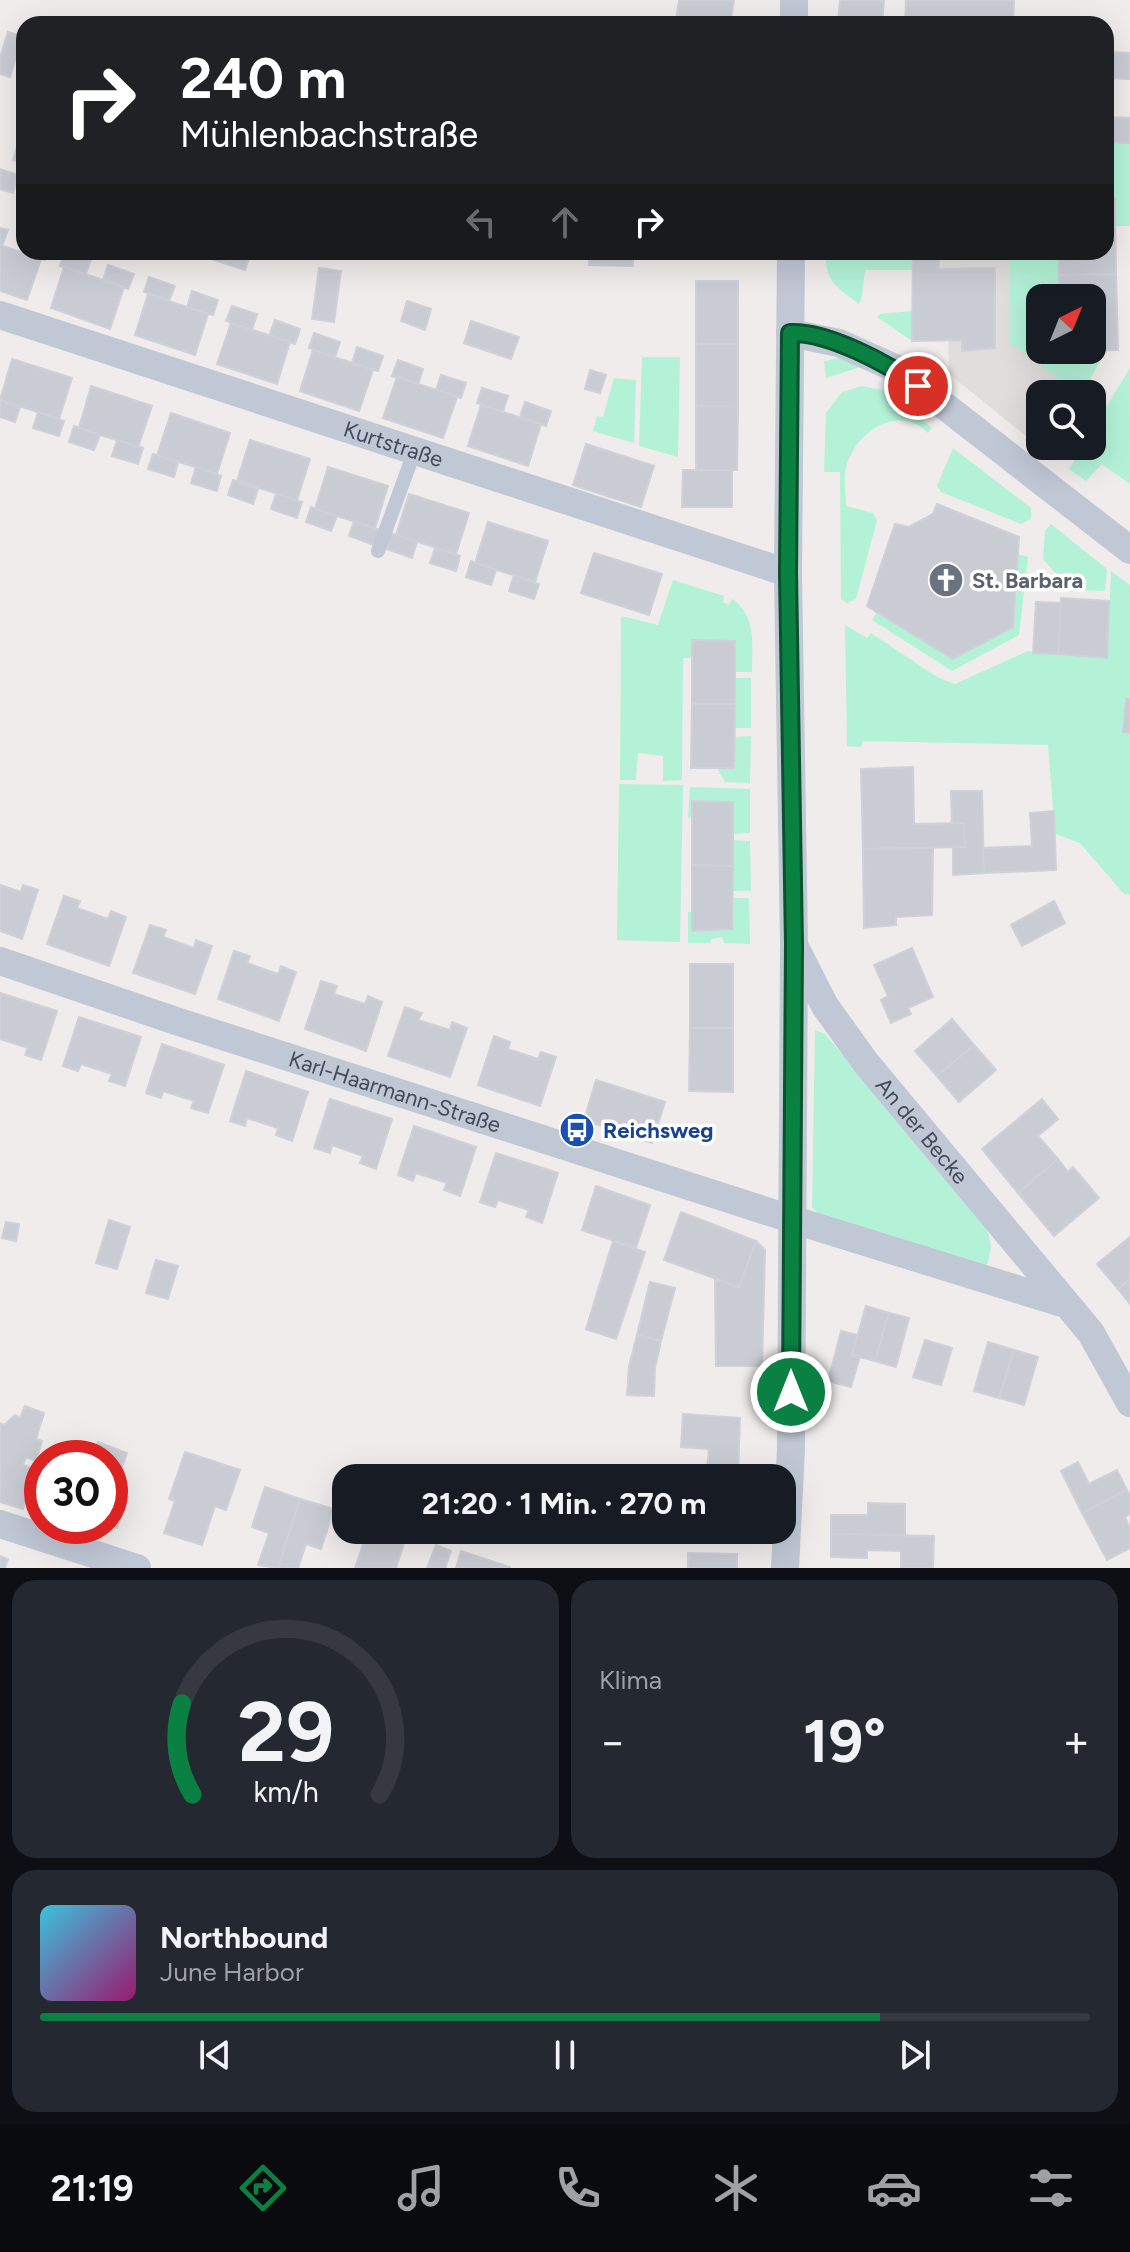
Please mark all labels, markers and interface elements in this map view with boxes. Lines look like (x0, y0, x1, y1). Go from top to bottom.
text: 240 m (180, 45, 346, 112)
icon: right (48, 48, 152, 152)
text: Mühlenbachstraße (180, 113, 478, 156)
icon: left (459, 200, 503, 244)
icon: ahead (543, 200, 587, 244)
icon: right (627, 200, 671, 244)
north arrow (1026, 284, 1106, 364)
map controls (1026, 284, 1106, 460)
pin (884, 352, 952, 420)
icon: arrive (896, 364, 940, 408)
button: search (1026, 380, 1106, 460)
street label: Kurtstraße (340, 415, 447, 473)
church icon: St. Barbara (927, 561, 965, 599)
place label: St. Barbara (972, 567, 1083, 594)
street label: Karl-Haarmann-Straße (285, 1045, 504, 1139)
street label: An der Becke (870, 1072, 974, 1189)
bus stop icon: Reichsweg (558, 1111, 596, 1149)
place label: Reichsweg (603, 1117, 713, 1144)
position arrow (749, 1350, 833, 1434)
speed limit sign: 30 (24, 1440, 128, 1544)
text: 21:20 · 1 Min. · 270 m (422, 1485, 706, 1522)
text: Klima (599, 1664, 662, 1696)
text: 29 (237, 1682, 334, 1782)
text: 19° (803, 1705, 886, 1777)
text: − (599, 1715, 626, 1768)
text: + (1063, 1715, 1090, 1768)
text: km/h (253, 1775, 318, 1809)
text: Northbound (160, 1919, 328, 1956)
text: June Harbor (160, 1956, 304, 1988)
icon: previous (193, 2033, 237, 2077)
icon: pause (543, 2033, 587, 2077)
icon: next (893, 2033, 937, 2077)
icon: directions (235, 2160, 291, 2216)
icon: music (393, 2160, 449, 2216)
icon: phone (550, 2160, 606, 2216)
icon: climate (708, 2160, 764, 2216)
icon: car (866, 2160, 922, 2216)
icon: filters (1023, 2160, 1079, 2216)
text: 21:19 (51, 2167, 134, 2210)

